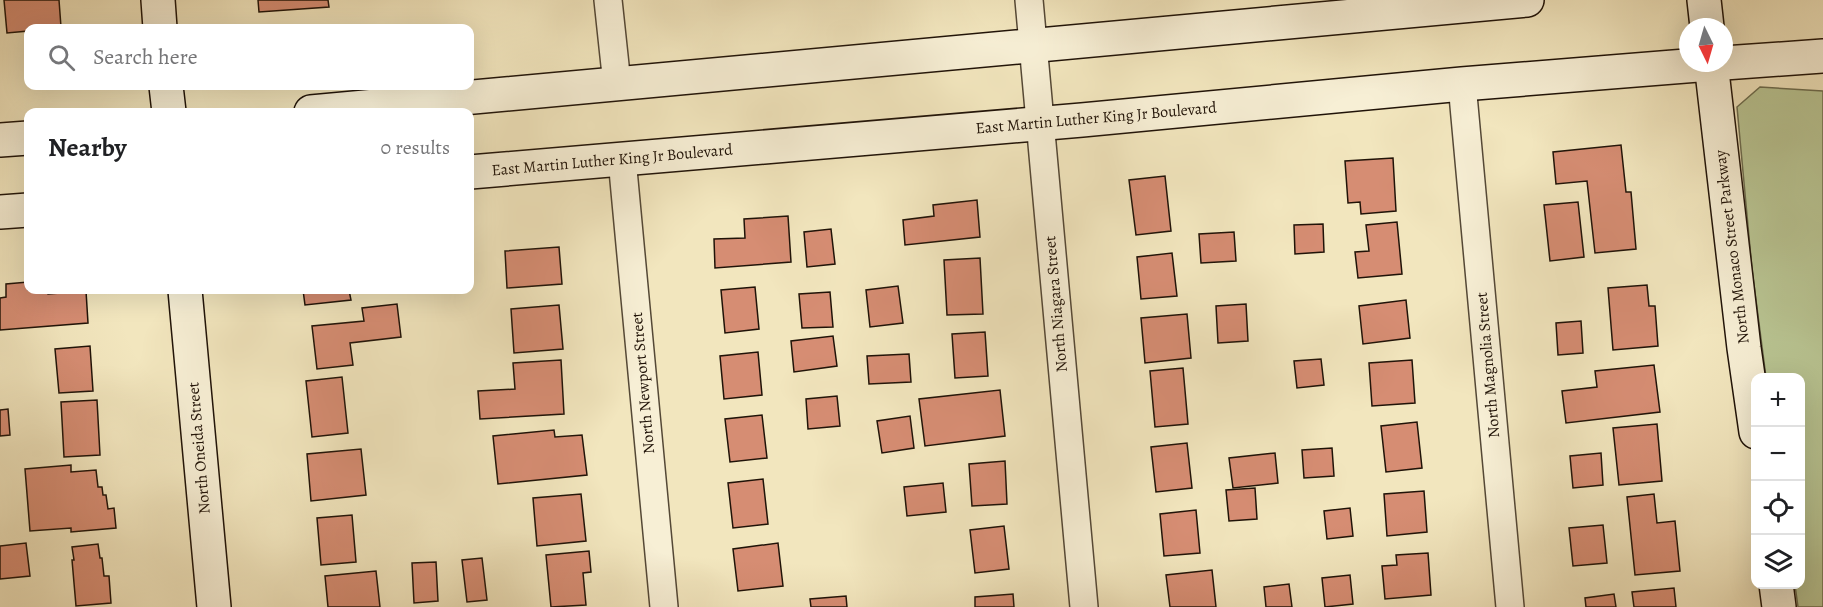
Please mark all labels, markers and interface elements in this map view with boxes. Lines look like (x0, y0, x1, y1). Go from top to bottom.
north arrow (1679, 18, 1733, 72)
search box (24, 24, 474, 90)
icon: search (45, 41, 78, 74)
text: Search here (93, 42, 198, 72)
street label: East Martin Luther King Jr Boulevard (975, 96, 1218, 140)
text: Nearby (48, 130, 127, 165)
text: 0 results (381, 134, 450, 161)
street label: East Martin Luther King Jr Boulevard (491, 138, 734, 182)
street label: North Monaco Street Parkway (1709, 148, 1755, 345)
street label: North Niagara Street (1039, 235, 1073, 373)
street label: North Magnolia Street (1471, 291, 1505, 439)
street label: North Newport Street (626, 311, 660, 455)
map controls (1751, 373, 1805, 589)
button: + (1751, 373, 1805, 427)
street label: North Oneida Street (182, 381, 216, 515)
button: − (1751, 427, 1805, 481)
button: locate (1751, 481, 1805, 535)
button: layers (1751, 535, 1805, 589)

